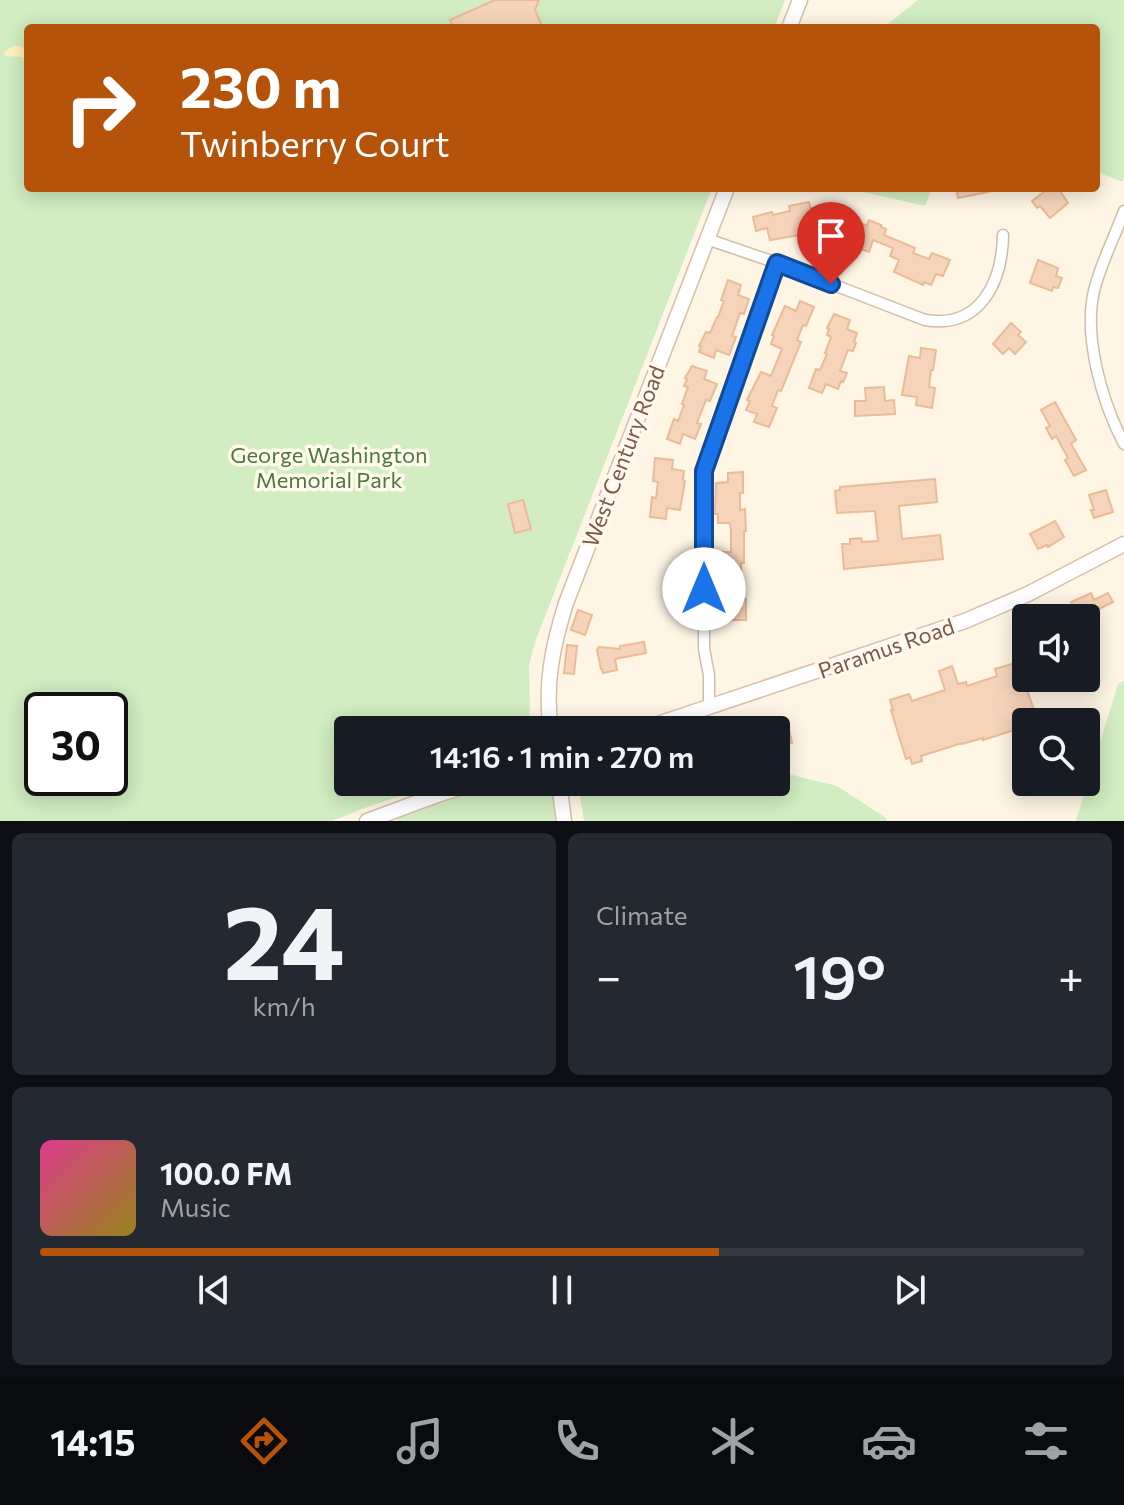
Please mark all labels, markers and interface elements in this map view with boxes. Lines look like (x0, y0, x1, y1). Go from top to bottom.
text: 230 m (180, 51, 341, 120)
icon: right (48, 56, 152, 160)
text: Twinberry Court (180, 120, 449, 164)
pin (797, 202, 865, 284)
icon: arrive (809, 214, 853, 258)
street label: West Century Road (576, 362, 670, 550)
park label: George Washington Memorial Park (230, 441, 428, 493)
position arrow (662, 547, 746, 631)
map controls (1012, 604, 1100, 796)
button: sound (1012, 604, 1100, 692)
street label: Paramus Road (814, 612, 958, 684)
speed limit sign: 30 (24, 692, 128, 796)
button: search (1012, 708, 1100, 796)
text: 14:16 · 1 min · 270 m (430, 737, 694, 774)
text: 24 (223, 874, 345, 1001)
text: Climate (596, 899, 688, 930)
text: 19° (793, 938, 886, 1011)
text: − (596, 948, 621, 1002)
text: + (1058, 948, 1084, 1002)
text: km/h (252, 990, 316, 1021)
text: 100.0 FM (160, 1154, 292, 1191)
text: Music (160, 1191, 231, 1222)
icon: previous (192, 1268, 236, 1312)
icon: pause (540, 1268, 584, 1312)
icon: next (888, 1268, 932, 1312)
icon: directions (236, 1413, 292, 1469)
icon: music (392, 1413, 448, 1469)
icon: phone (549, 1413, 605, 1469)
icon: climate (705, 1413, 761, 1469)
icon: car (861, 1413, 917, 1469)
icon: filters (1018, 1413, 1074, 1469)
text: 14:15 (50, 1419, 135, 1463)

